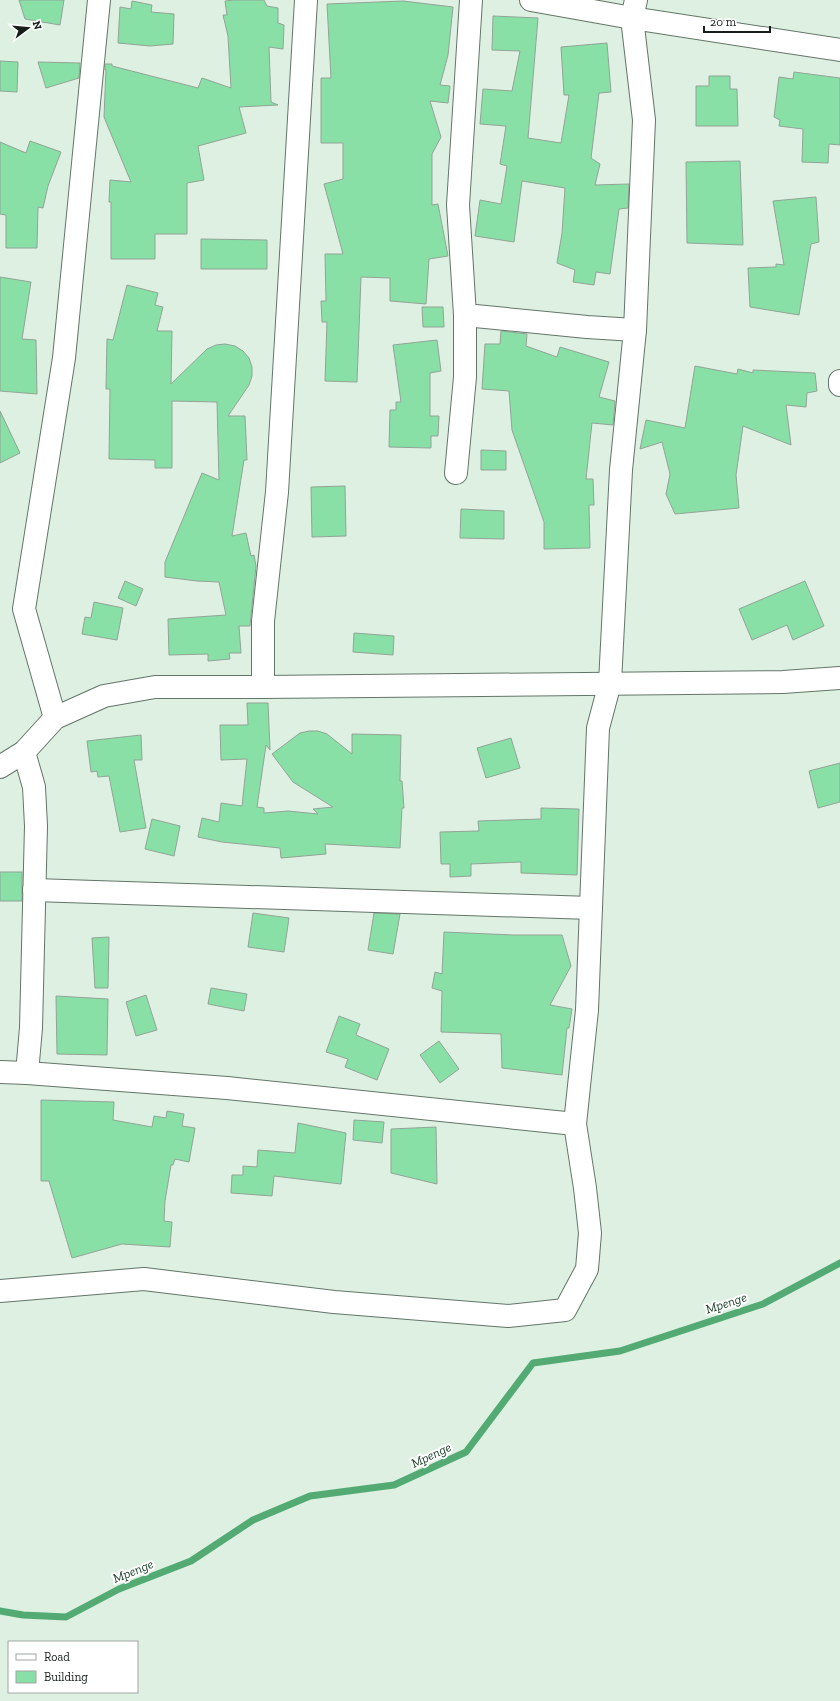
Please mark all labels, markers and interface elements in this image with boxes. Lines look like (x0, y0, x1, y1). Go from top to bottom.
north arrow (8, 8, 48, 48)
scale bar (704, 8, 770, 34)
text: 20 m (710, 15, 737, 29)
text: N (30, 20, 45, 32)
water label: Mpenge (704, 1289, 749, 1317)
water label: Mpenge (409, 1439, 454, 1471)
water label: Mpenge (111, 1556, 156, 1586)
legend (8, 1641, 138, 1693)
text: Road (44, 1650, 70, 1664)
text: Building (44, 1670, 88, 1684)

